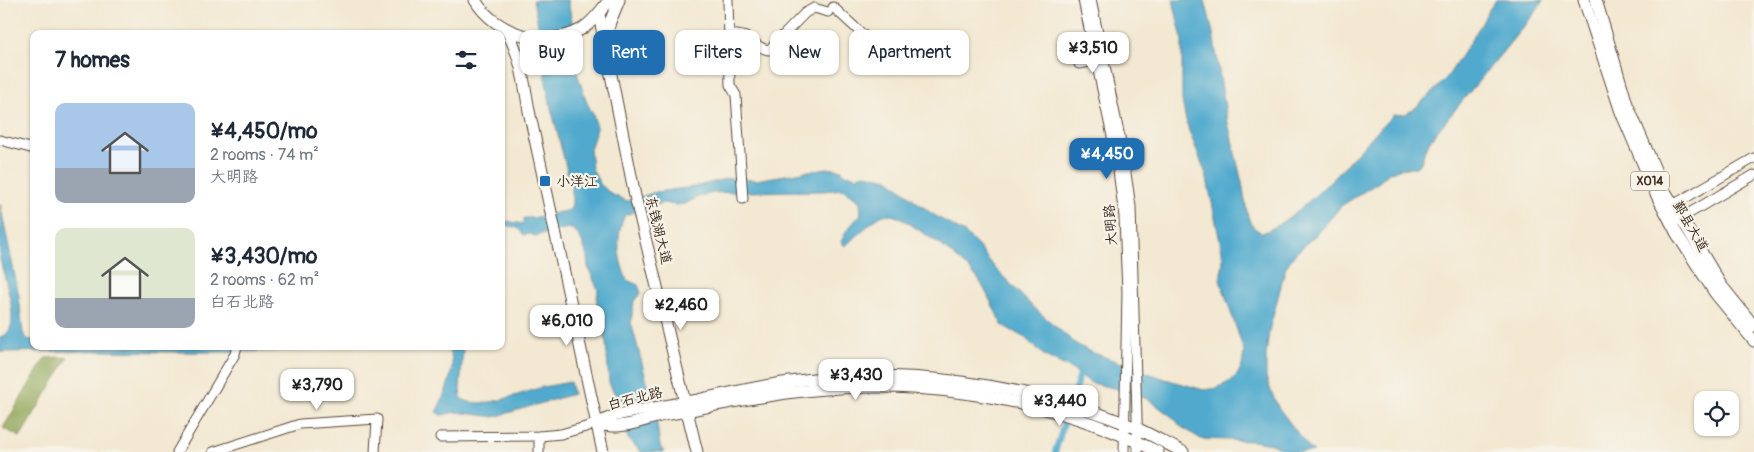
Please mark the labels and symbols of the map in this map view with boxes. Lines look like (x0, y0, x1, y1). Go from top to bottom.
pin: ¥3,510 (1052, 32, 1134, 74)
pin: ¥4,450 (1066, 138, 1148, 180)
road number: X014 (1631, 172, 1669, 190)
place label: 小洋江 (556, 173, 598, 190)
marker: 小洋江 (538, 174, 552, 188)
street label: 东钱湖大道 (642, 194, 675, 266)
street label: 鄞县大道 (1669, 198, 1712, 255)
street label: 大明路 (1101, 203, 1120, 247)
pin: ¥2,460 (640, 288, 722, 331)
pin: ¥6,010 (526, 304, 608, 347)
pin: ¥3,430 (815, 358, 897, 401)
pin: ¥3,790 (276, 368, 358, 411)
street label: 白石北路 (606, 383, 664, 414)
pin: ¥3,440 (1019, 384, 1101, 427)

